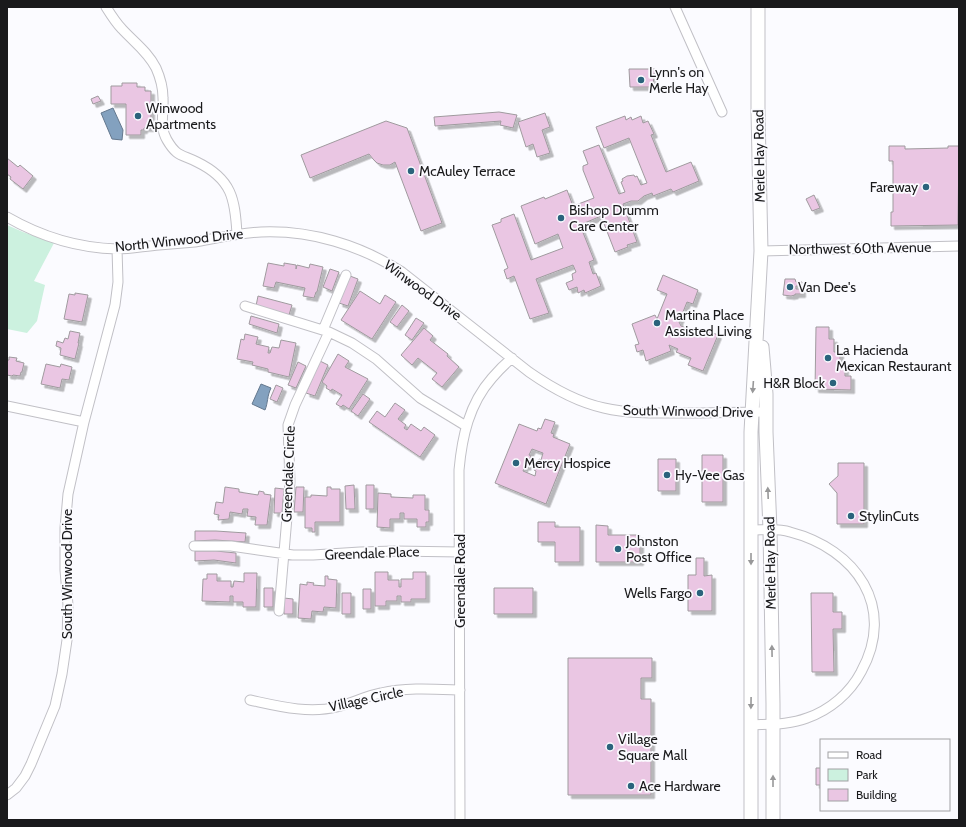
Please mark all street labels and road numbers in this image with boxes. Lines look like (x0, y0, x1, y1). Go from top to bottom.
street label: Merle Hay Road (749, 109, 769, 203)
street label: North Winwood Drive (114, 224, 244, 256)
street label: Northwest 60th Avenue (789, 238, 931, 258)
street label: Winwood Drive (381, 256, 465, 324)
street label: South Winwood Drive (623, 401, 753, 421)
street label: Greendale Circle (277, 425, 299, 523)
street label: South Winwood Drive (58, 509, 76, 639)
street label: Merle Hay Road (760, 516, 780, 610)
street label: Greendale Road (451, 534, 469, 628)
street label: Greendale Place (324, 542, 420, 564)
street label: Village Circle (327, 682, 405, 716)

